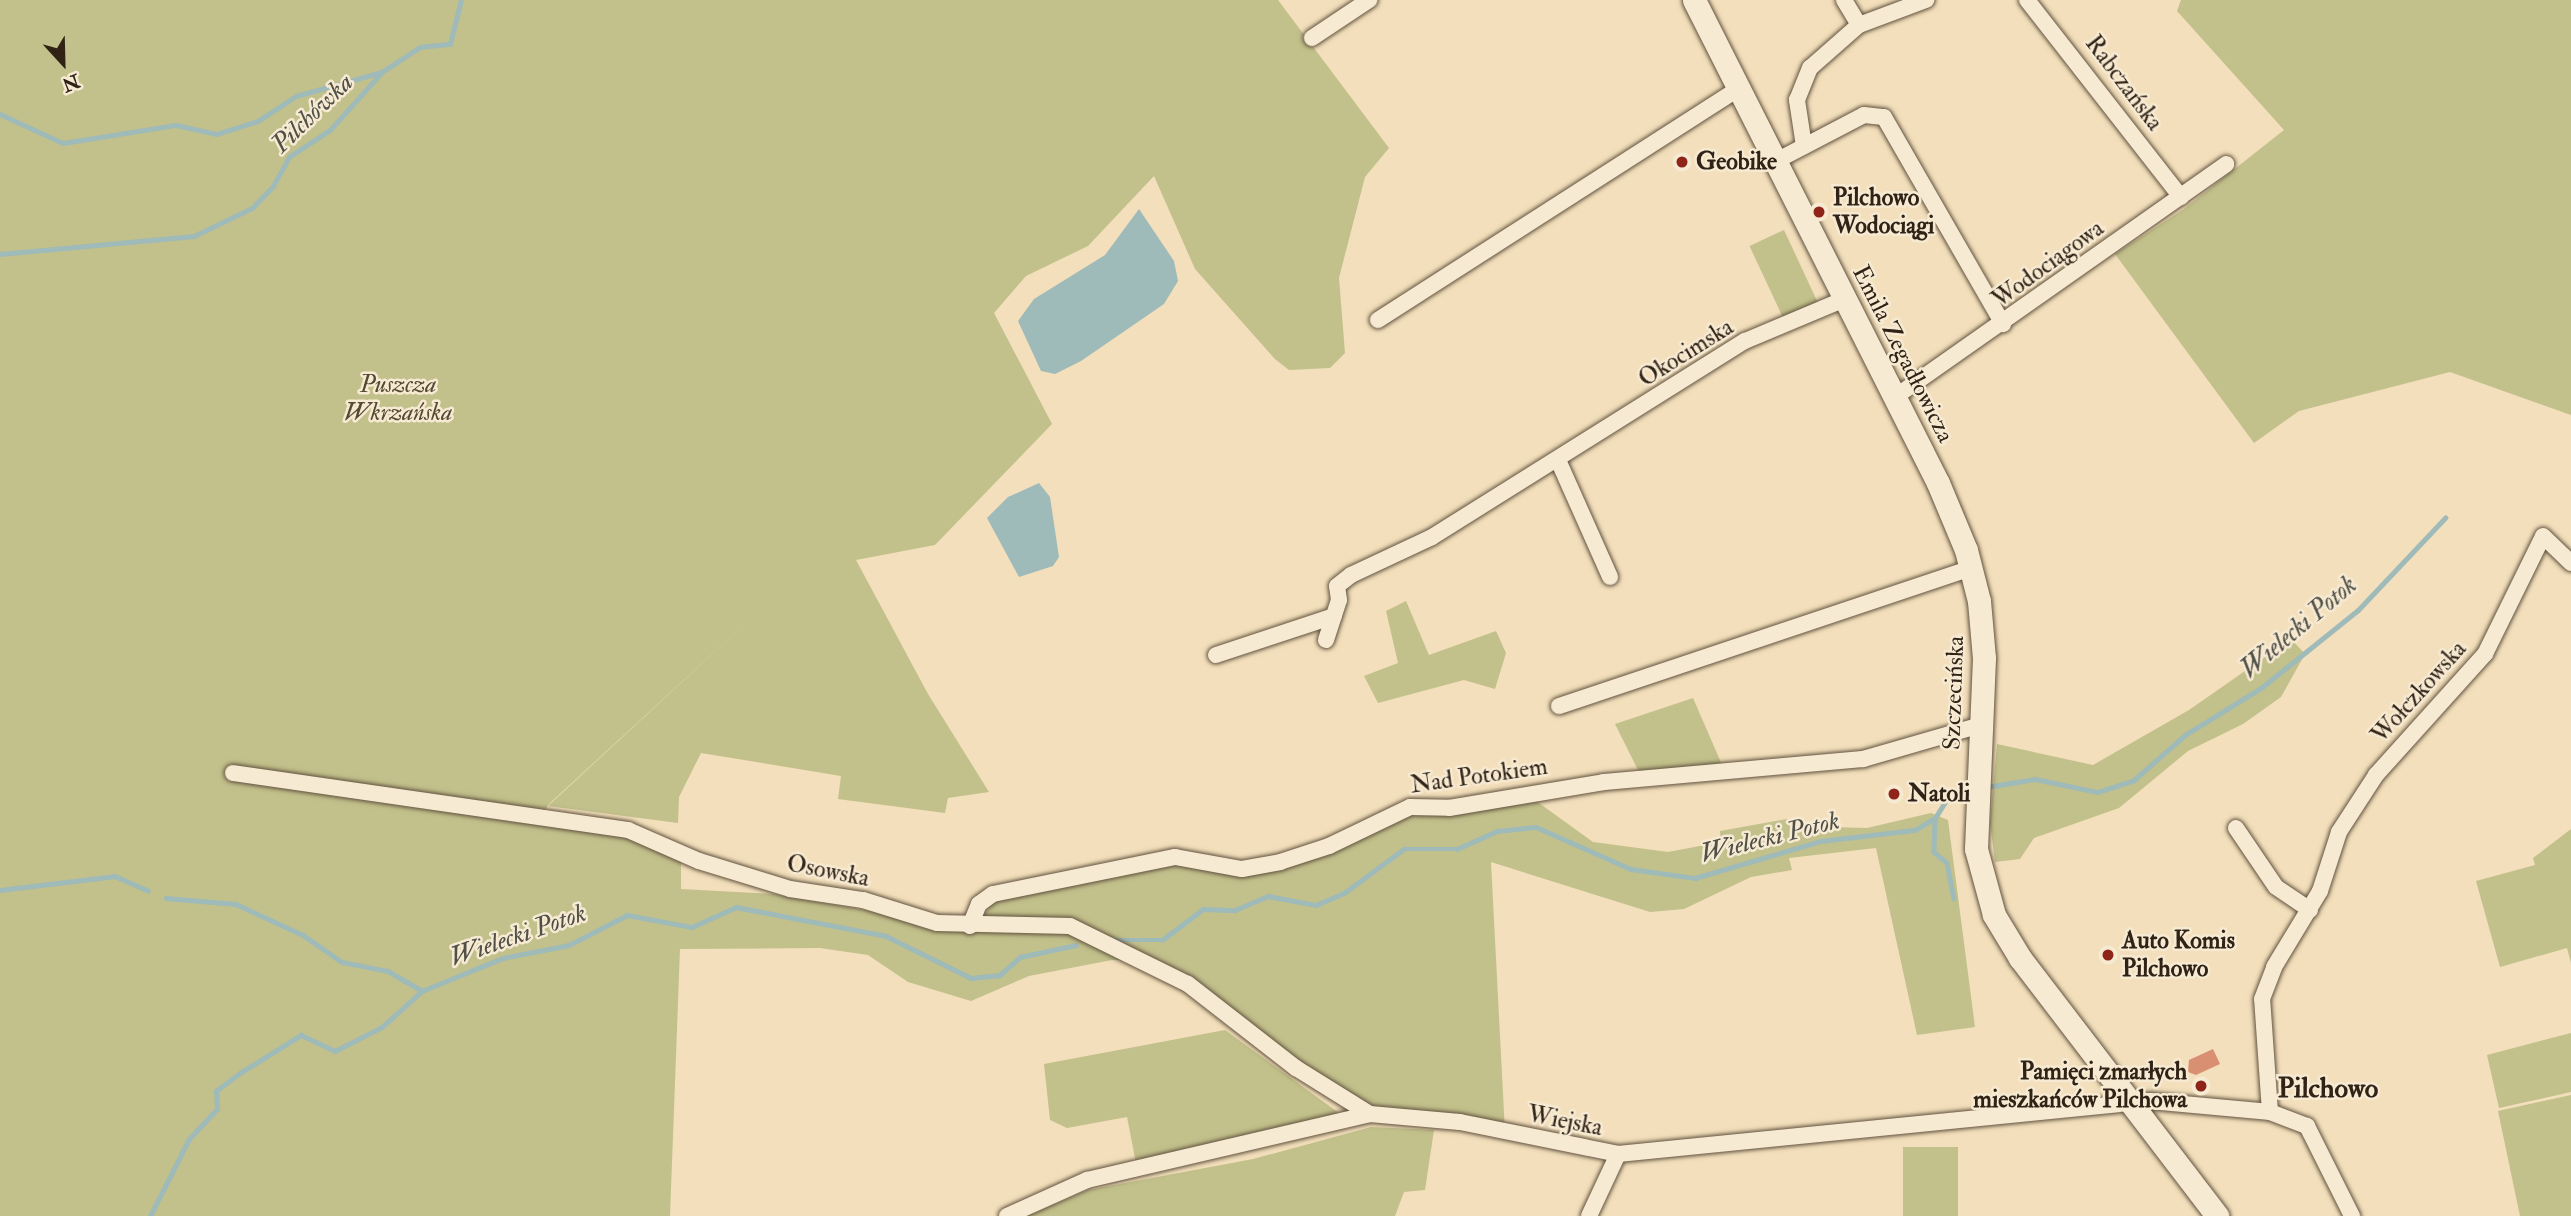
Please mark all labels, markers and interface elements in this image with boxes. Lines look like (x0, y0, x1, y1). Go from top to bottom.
north arrow (28, 28, 98, 98)
street label: Rabczańska (2079, 30, 2169, 136)
text: N (58, 68, 83, 97)
water label: Pilchówka (266, 68, 360, 160)
place label: Geobike (1696, 148, 1777, 176)
marker: Geobike (1674, 154, 1690, 170)
place label: Pilchowo Wodociągi (1833, 184, 1934, 240)
marker: Pilchowo Wodociągi (1811, 204, 1827, 220)
street label: Wodociągowa (1987, 214, 2109, 314)
street label: Emila Zegadłowicza (1846, 261, 1960, 447)
street label: Okocimska (1633, 313, 1739, 393)
park label: Puszcza Wkrzańska (344, 371, 452, 427)
water label: Wielecki Potok (2234, 570, 2364, 686)
street label: Szczecińska (1938, 635, 1970, 751)
street label: Wołczkowska (2366, 635, 2472, 749)
street label: Nad Potokiem (1409, 752, 1549, 800)
place label: Natoli (1908, 780, 1970, 808)
marker: Natoli (1886, 786, 1902, 802)
water label: Wielecki Potok (1697, 806, 1843, 870)
street label: Osowska (784, 849, 872, 893)
water label: Wielecki Potok (446, 898, 590, 974)
place label: Auto Komis Pilchowo (2122, 927, 2235, 983)
marker: Auto Komis Pilchowo (2100, 947, 2116, 963)
place label: Pamięci zmarłych mieszkańców Pilchowa (1973, 1058, 2187, 1114)
district label: Pilchowo (2278, 1072, 2378, 1106)
marker: Pamięci zmarłych mieszkańców Pilchowa (2193, 1078, 2209, 1094)
street label: Wiejska (1525, 1100, 1605, 1142)

